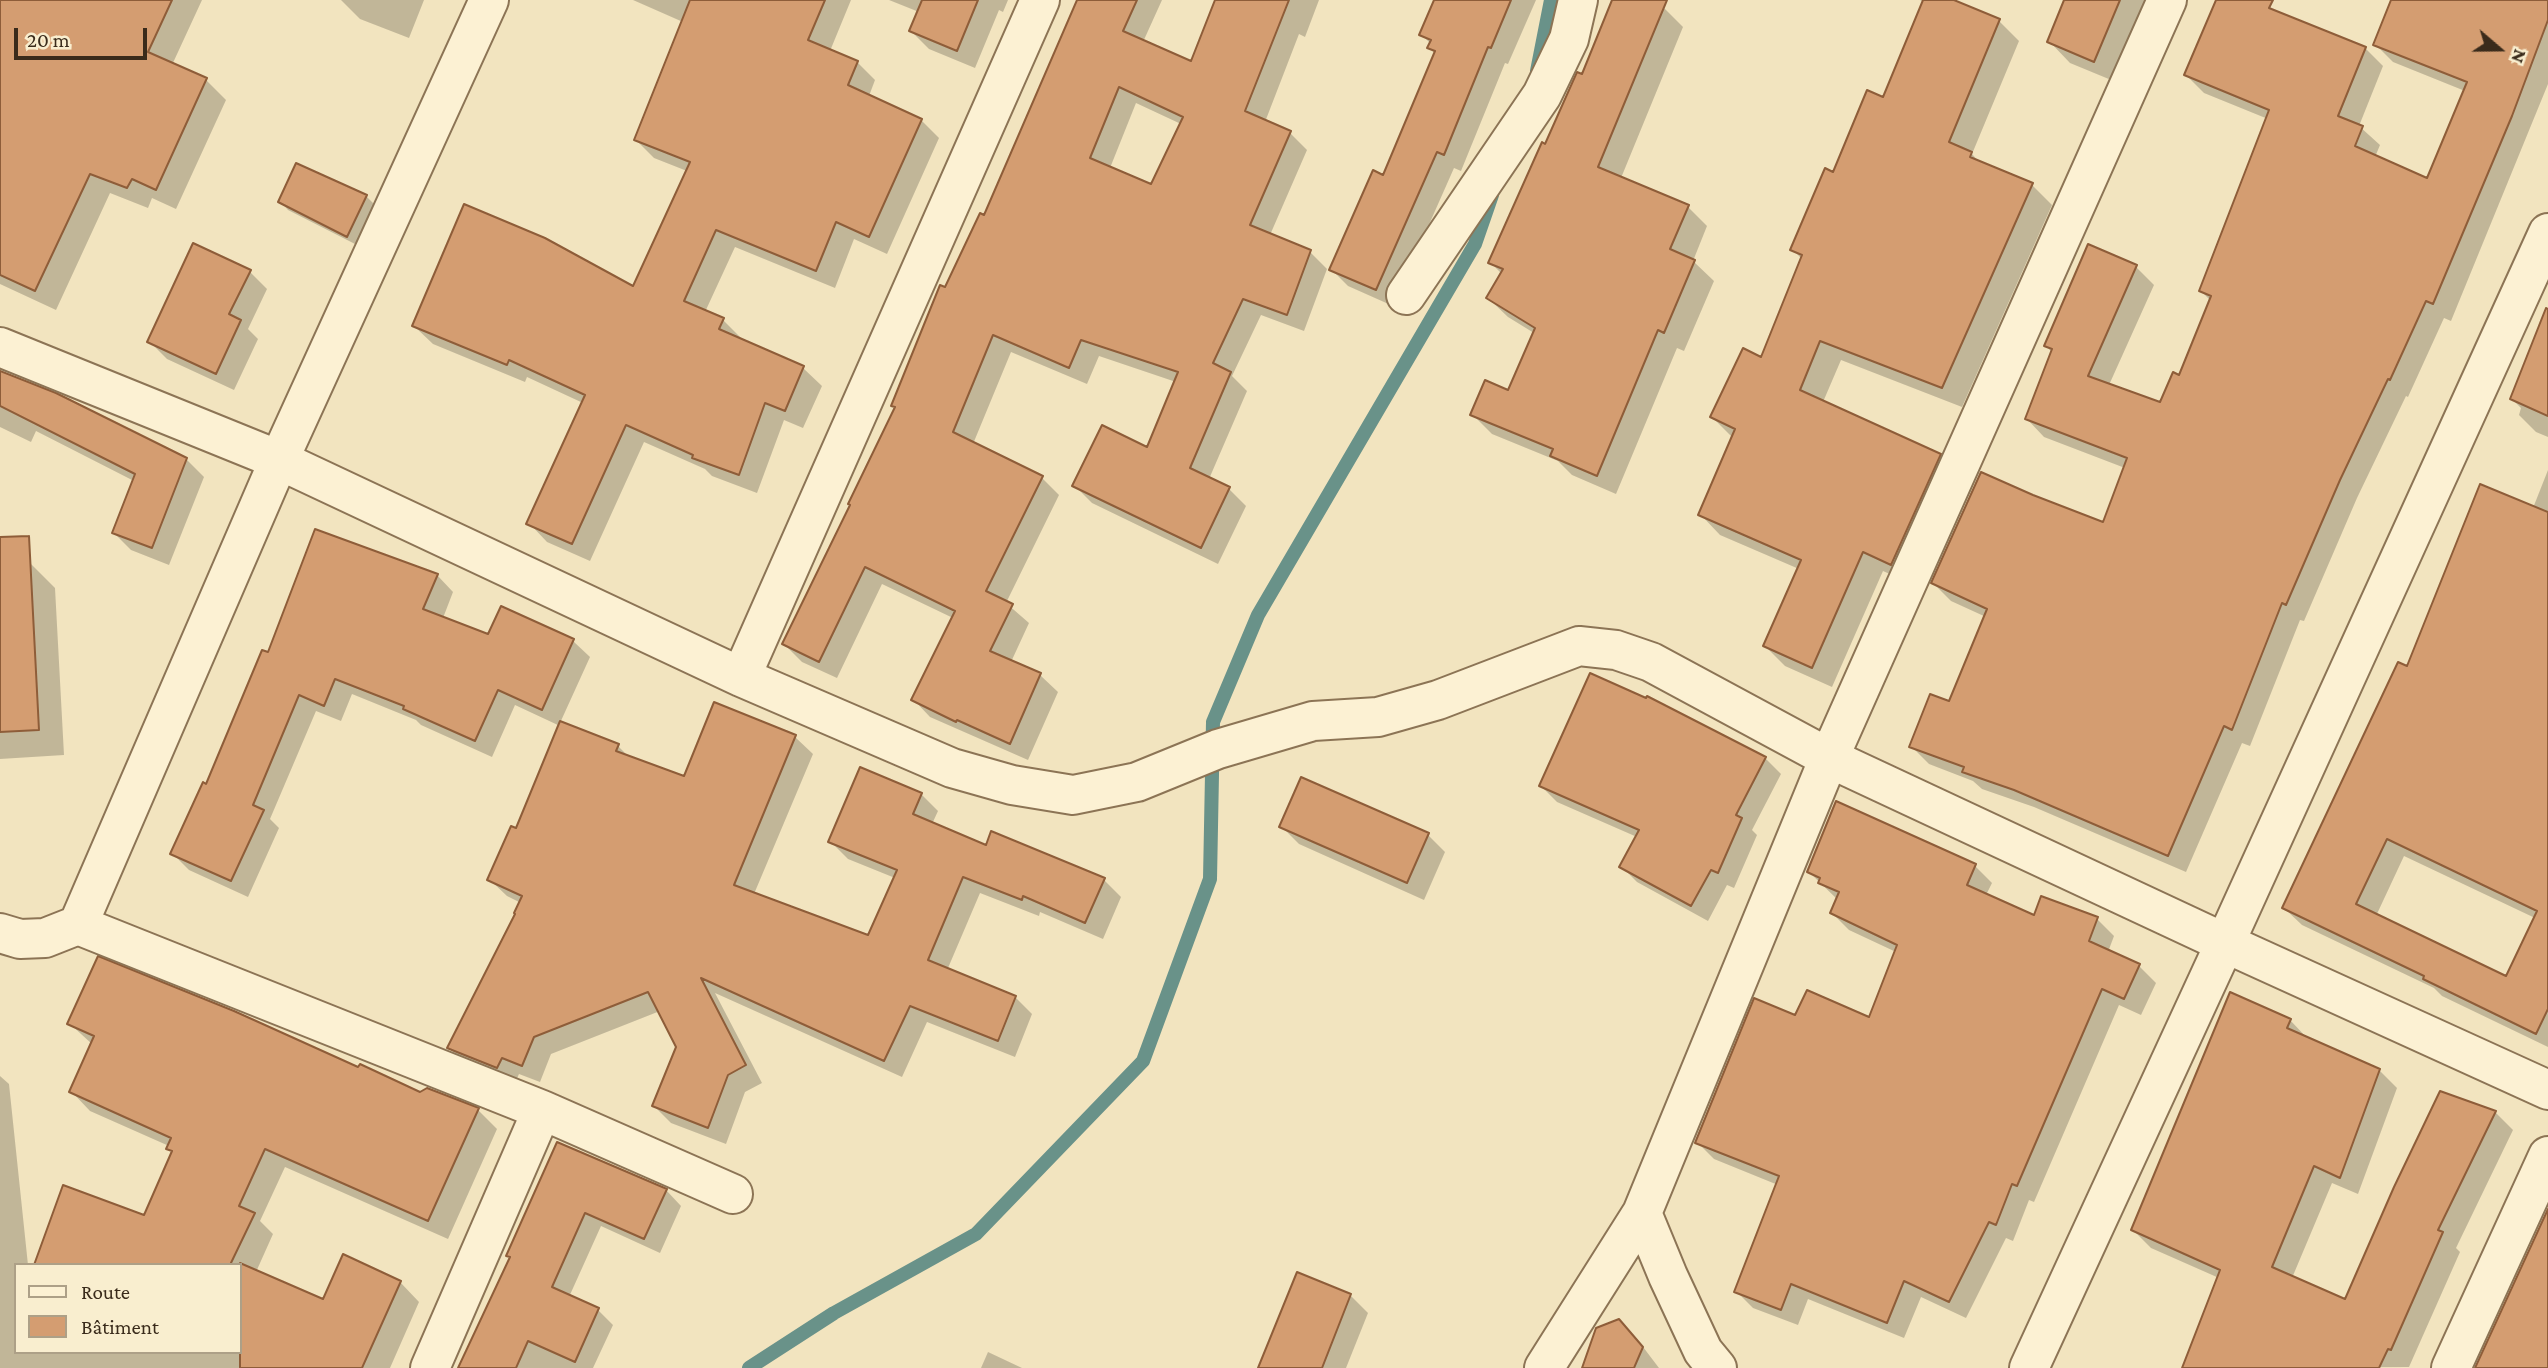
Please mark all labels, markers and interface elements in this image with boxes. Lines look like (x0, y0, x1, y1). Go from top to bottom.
scale bar (18, 14, 150, 58)
north arrow (2464, 14, 2534, 84)
text: 20 m (27, 28, 70, 52)
text: N (2507, 47, 2531, 66)
legend (14, 1263, 242, 1354)
text: Route (81, 1280, 130, 1304)
text: Bâtiment (81, 1315, 159, 1339)

